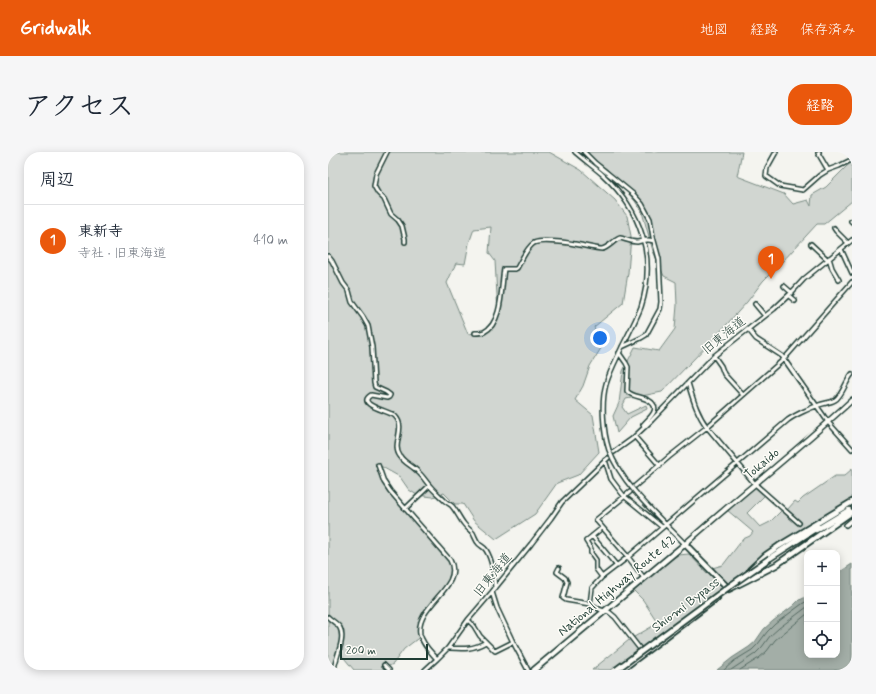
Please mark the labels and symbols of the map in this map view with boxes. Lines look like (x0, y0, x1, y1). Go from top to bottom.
pin: 1 (758, 246, 784, 279)
street label: 旧東海道 (698, 313, 750, 359)
your location (590, 328, 610, 348)
street label: Tokaido (741, 444, 783, 484)
street label: National Highway Route 42 (555, 532, 679, 640)
street label: 旧東海道 (470, 549, 516, 601)
street label: Shiomi Bypass (648, 574, 724, 636)
scale bar (340, 642, 428, 661)

